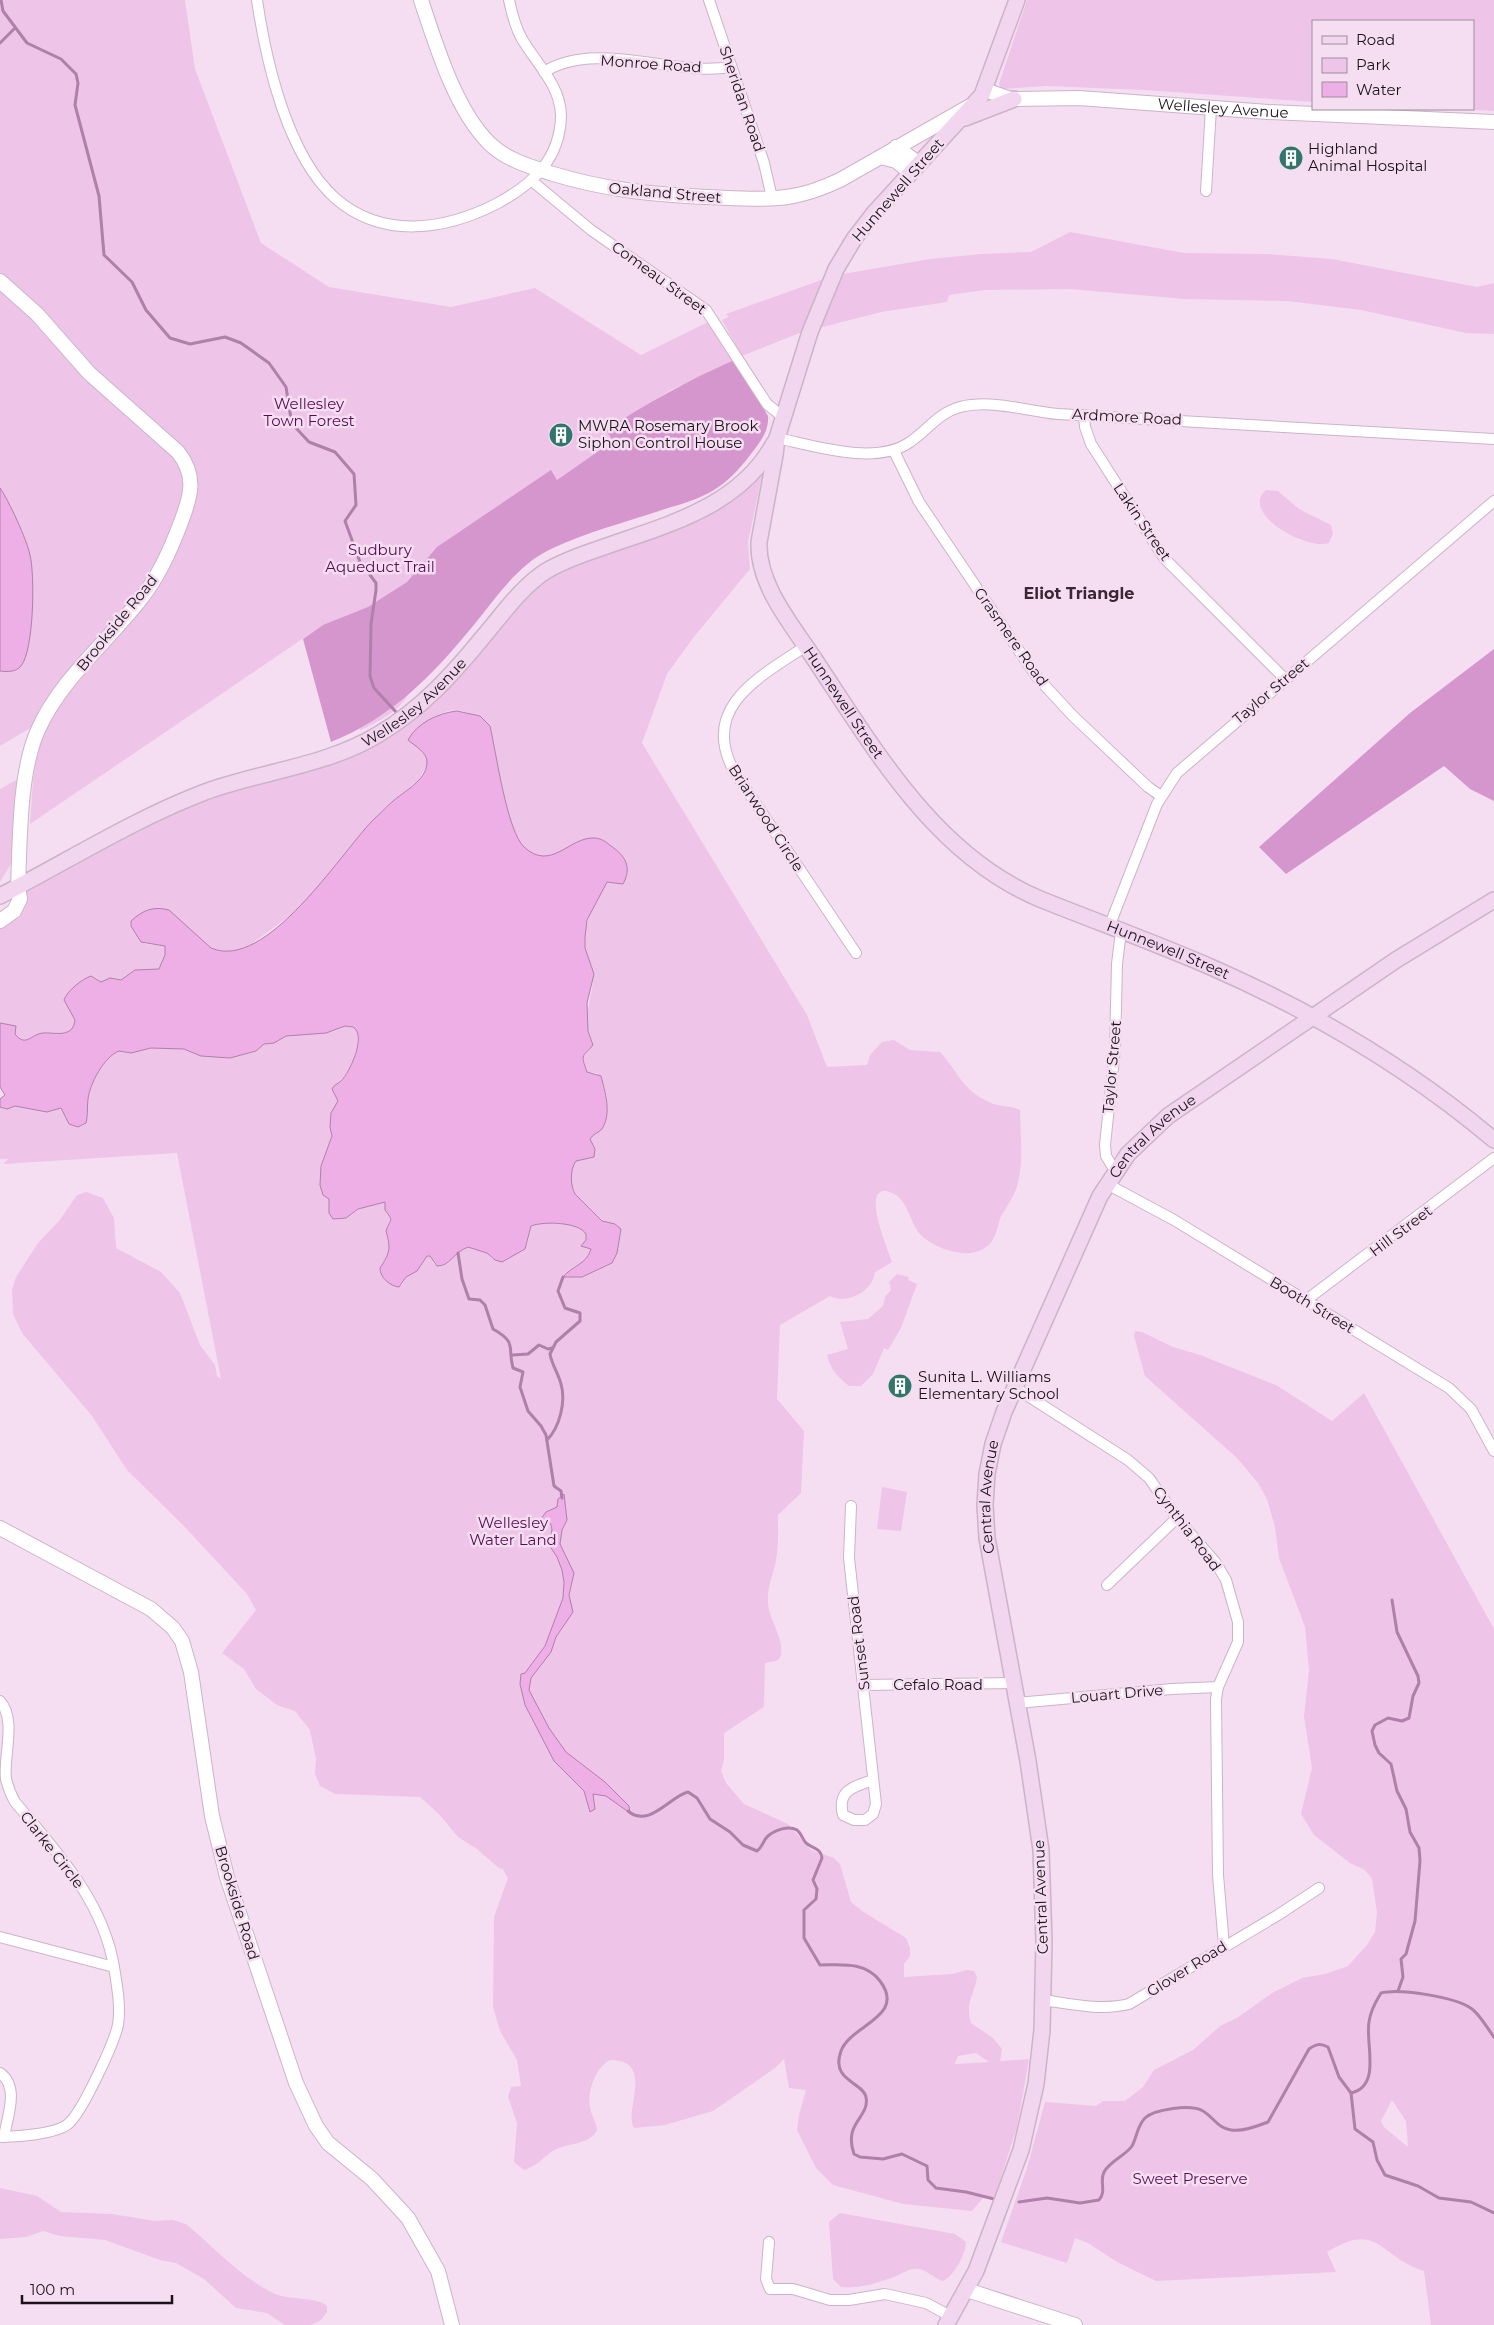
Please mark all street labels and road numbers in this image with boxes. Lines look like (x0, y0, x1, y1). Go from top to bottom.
street label: Sheridan Road (715, 43, 769, 154)
street label: Monroe Road (600, 50, 702, 77)
street label: Wellesley Avenue (1157, 94, 1289, 122)
street label: Hunnewell Street (848, 134, 948, 245)
street label: Oakland Street (608, 178, 722, 207)
street label: Comeau Street (608, 237, 710, 318)
street label: Ardmore Road (1072, 404, 1183, 429)
street label: Lakin Street (1109, 479, 1175, 564)
street label: Brookside Road (72, 571, 161, 675)
street label: Grasmere Road (970, 584, 1053, 690)
street label: Hunnewell Street (800, 643, 888, 762)
street label: Taylor Street (1229, 653, 1313, 728)
street label: Wellesley Avenue (358, 654, 470, 751)
street label: Briarwood Circle (725, 761, 808, 875)
street label: Hunnewell Street (1104, 916, 1233, 983)
street label: Taylor Street (1098, 1020, 1125, 1114)
street label: Central Avenue (1105, 1090, 1200, 1182)
street label: Hill Street (1366, 1201, 1436, 1260)
street label: Booth Street (1266, 1272, 1358, 1337)
street label: Central Avenue (975, 1438, 1003, 1555)
street label: Cynthia Road (1149, 1483, 1225, 1575)
street label: Sunset Road (843, 1595, 874, 1691)
street label: Cefalo Road (893, 1675, 983, 1694)
street label: Louart Drive (1070, 1680, 1164, 1707)
street label: Clarke Circle (16, 1807, 89, 1892)
street label: Central Avenue (1029, 1840, 1052, 1955)
street label: Brookside Road (211, 1843, 264, 1962)
street label: Glover Road (1143, 1936, 1230, 2001)

